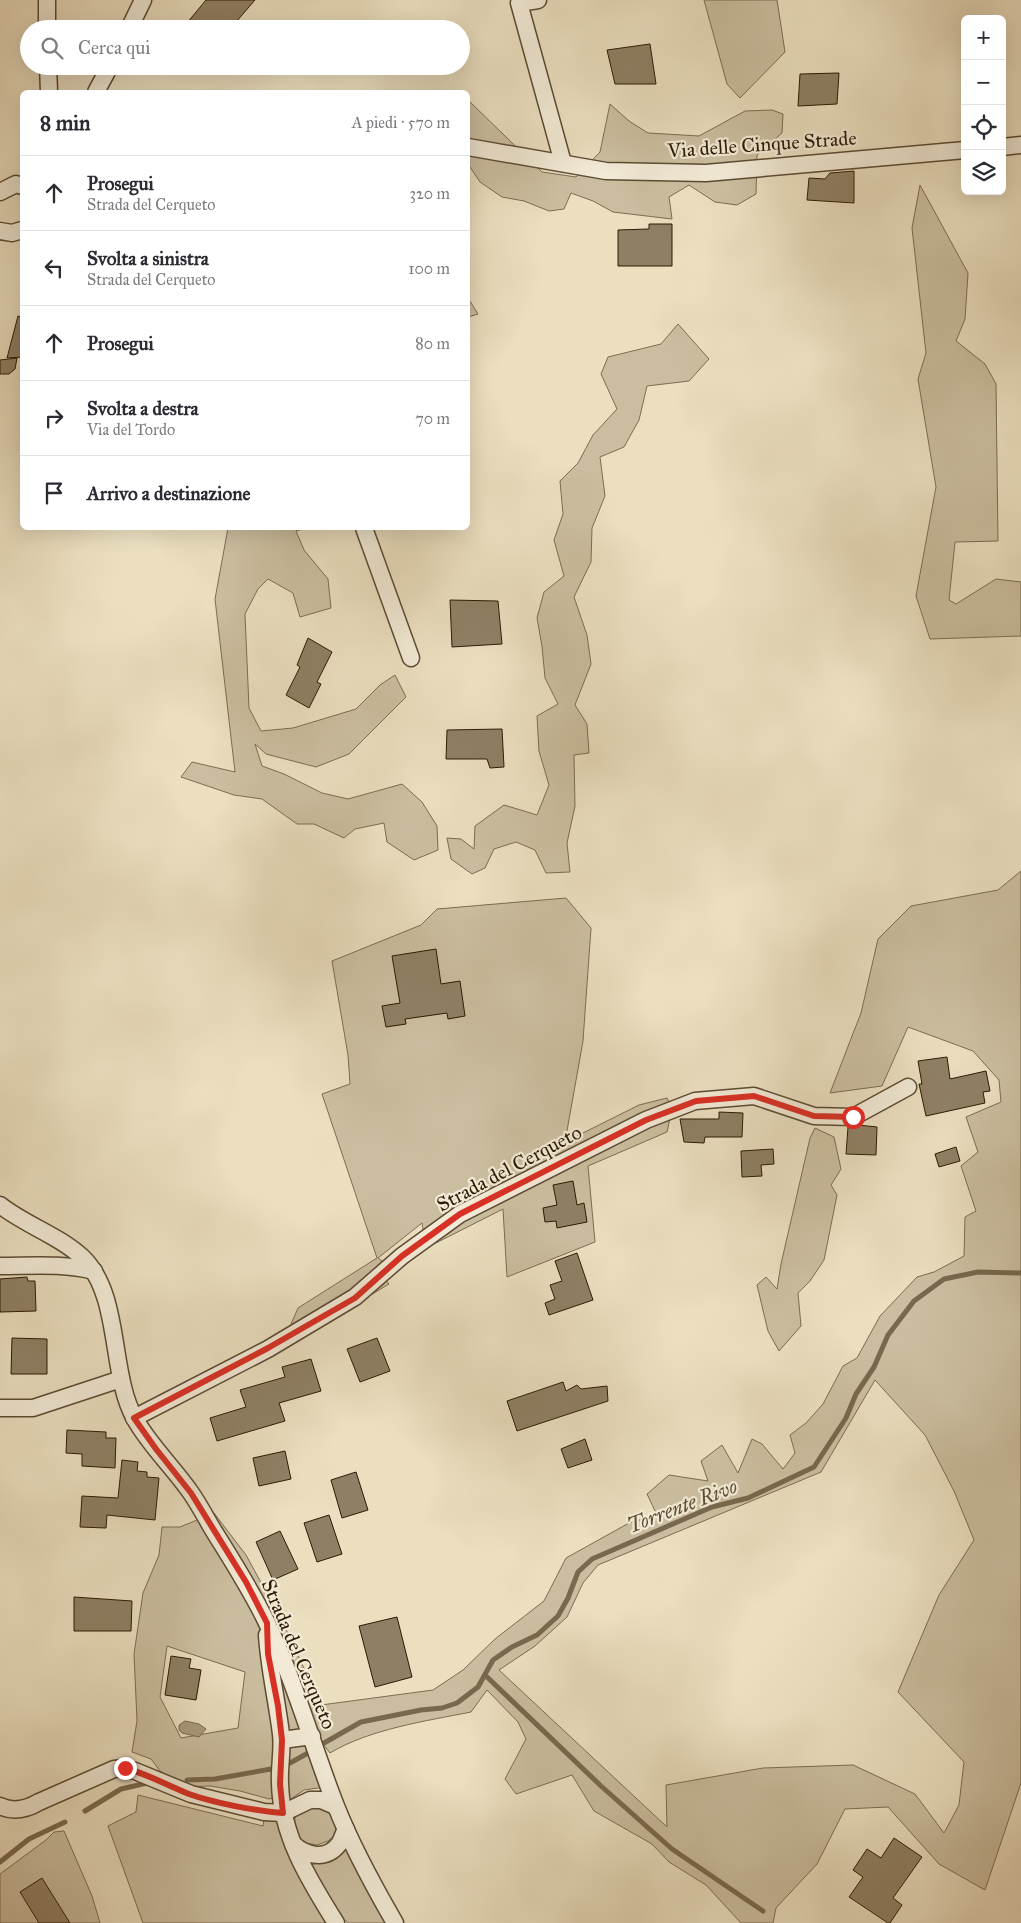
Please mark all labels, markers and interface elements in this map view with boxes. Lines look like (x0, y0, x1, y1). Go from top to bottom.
map controls (961, 15, 1006, 195)
button: + (961, 15, 1006, 60)
search box (20, 20, 470, 75)
icon: search (38, 34, 66, 62)
text: Cerca qui (78, 36, 150, 59)
button: − (961, 60, 1006, 105)
button: locate (961, 105, 1006, 150)
text: 8 min (40, 110, 90, 136)
text: A piedi · 570 m (352, 113, 450, 132)
street label: Via delle Cinque Strade (666, 125, 857, 164)
button: layers (961, 150, 1006, 195)
text: Prosegui (87, 172, 154, 195)
icon: ahead (40, 179, 68, 207)
text: 320 m (410, 184, 450, 203)
text: Strada del Cerqueto (87, 195, 216, 214)
text: Svolta a sinistra (87, 247, 209, 270)
icon: left (40, 254, 68, 282)
text: 100 m (408, 259, 450, 278)
text: Strada del Cerqueto (87, 270, 216, 289)
icon: ahead (40, 329, 68, 357)
text: Prosegui (87, 332, 154, 355)
text: 80 m (415, 334, 450, 353)
text: Svolta a destra (87, 397, 199, 420)
icon: right (40, 404, 68, 432)
text: 70 m (415, 409, 450, 428)
text: Via del Tordo (87, 420, 175, 439)
icon: arrive (40, 479, 68, 507)
text: Arrivo a destinazione (87, 482, 250, 505)
route start (842, 1106, 865, 1129)
street label: Strada del Cerqueto (432, 1120, 586, 1217)
water label: Torrente Rivo (623, 1473, 741, 1539)
street label: Strada del Cerqueto (256, 1575, 341, 1733)
route end (114, 1757, 137, 1780)

